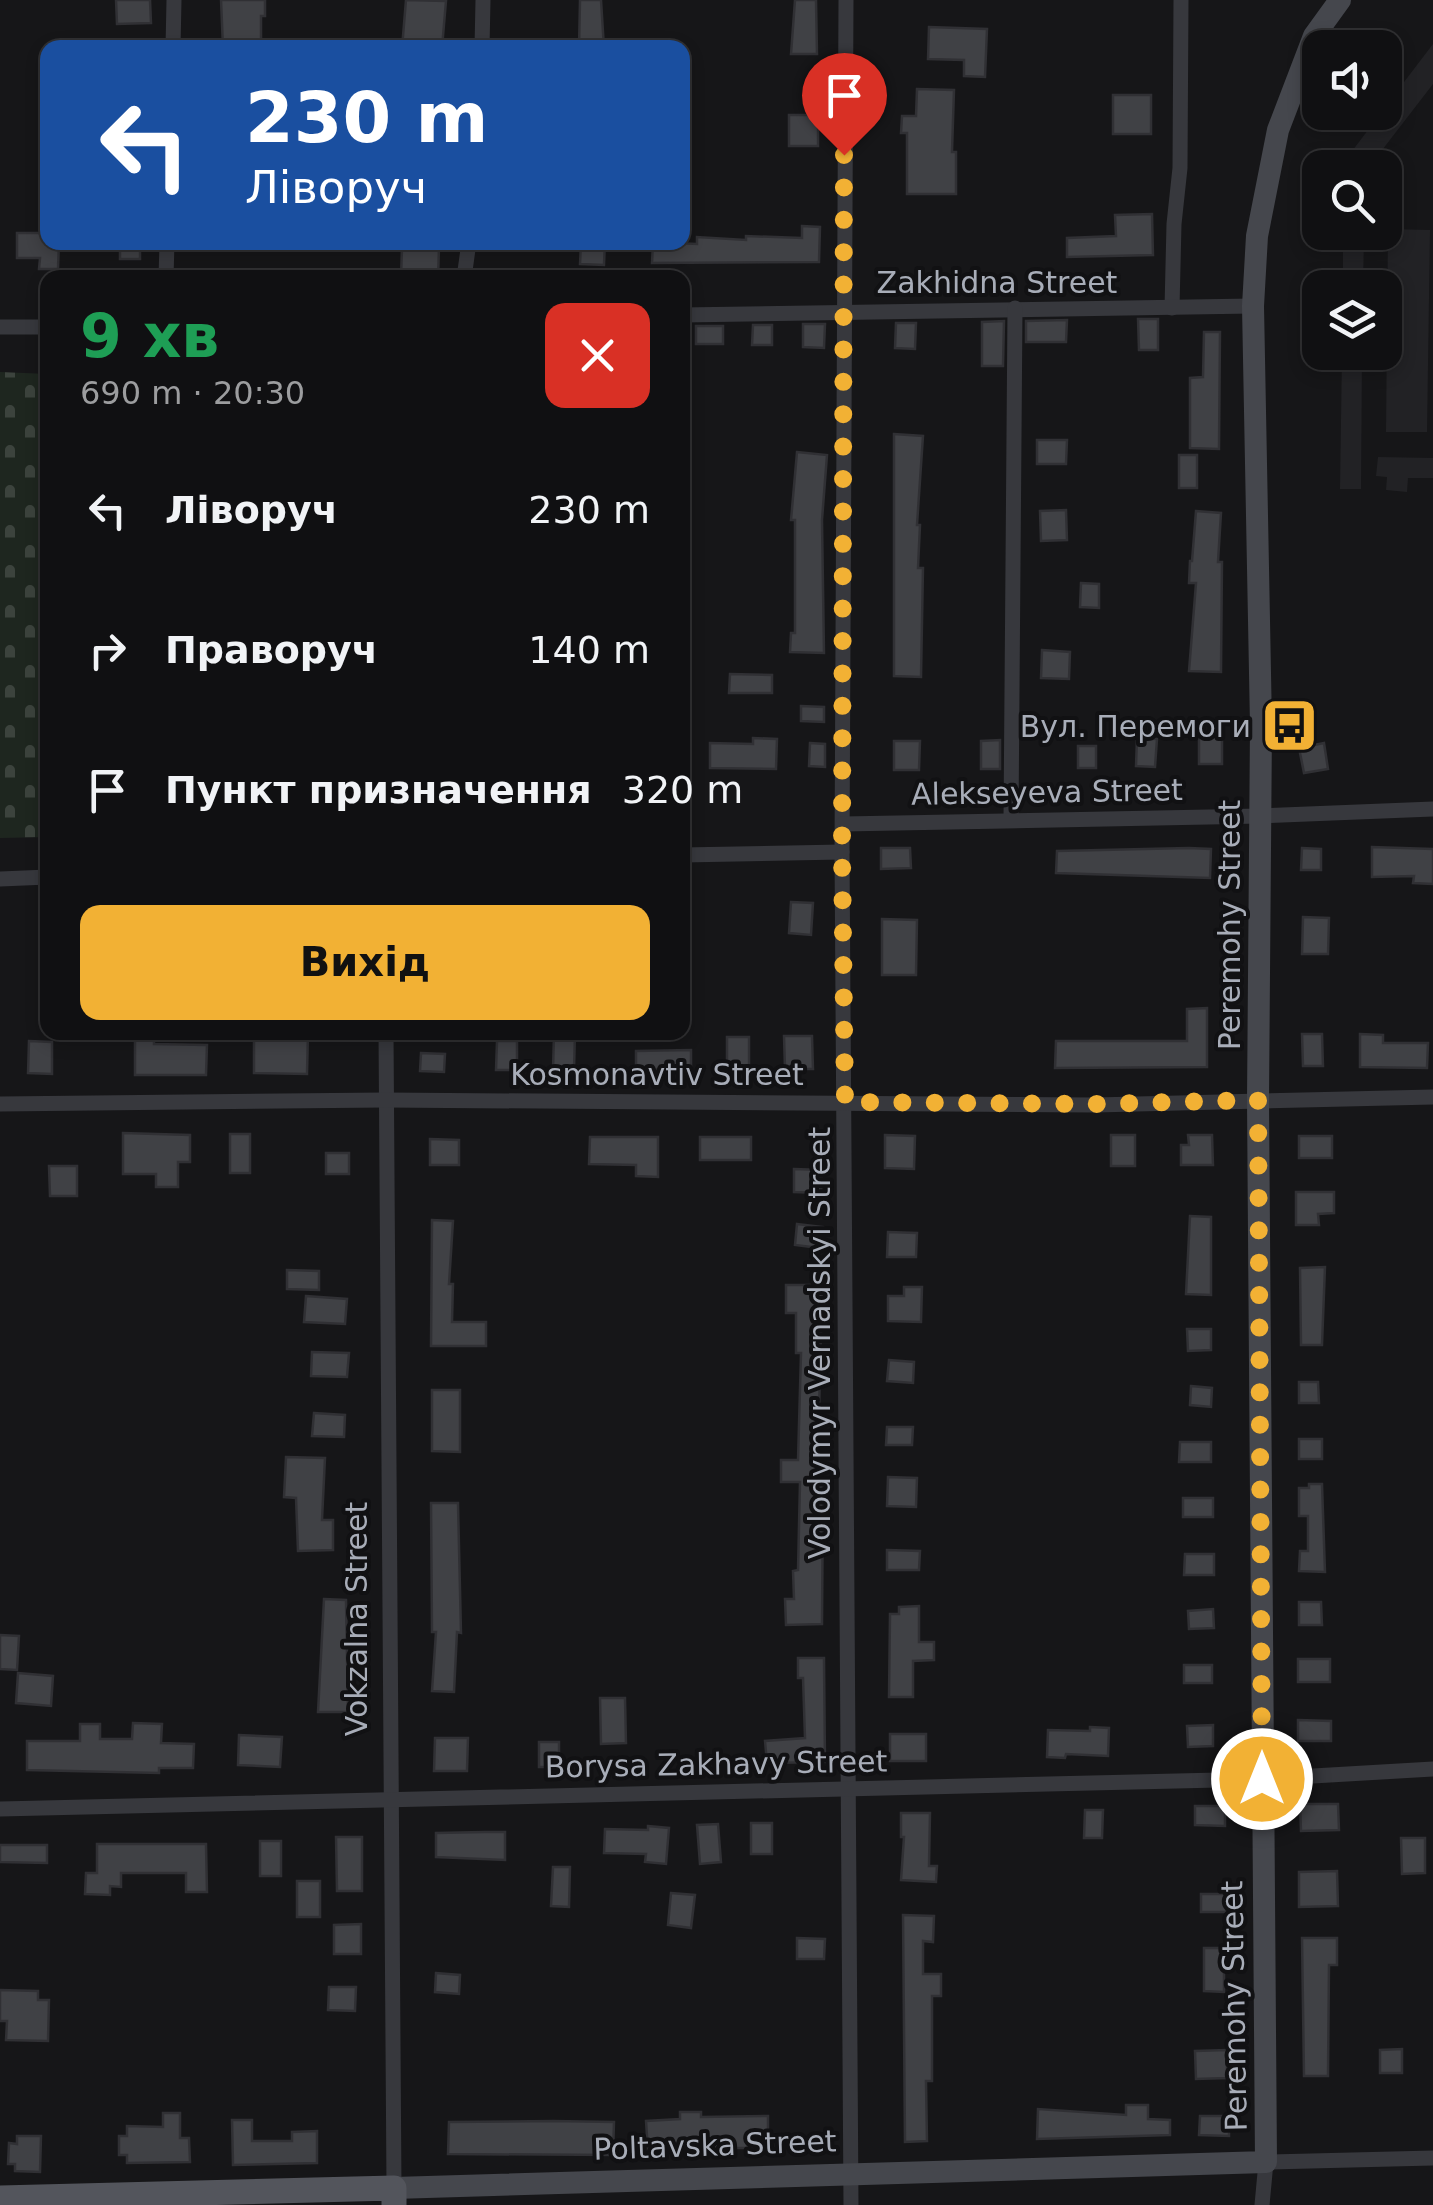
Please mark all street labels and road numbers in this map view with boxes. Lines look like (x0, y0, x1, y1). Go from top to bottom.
street label: Zakhidna Street (877, 265, 1118, 300)
street label: Alekseyeva Street (911, 772, 1183, 812)
street label: Peremohy Street (1212, 799, 1247, 1050)
street label: Kosmonavtiv Street (510, 1057, 804, 1092)
street label: Volodymyr Vernadskyi Street (802, 1127, 837, 1559)
street label: Vokzalna Street (339, 1502, 374, 1736)
street label: Borysa Zakhavy Street (544, 1744, 888, 1784)
street label: Peremohy Street (1214, 1880, 1254, 2132)
street label: Poltavska Street (593, 2123, 837, 2167)

